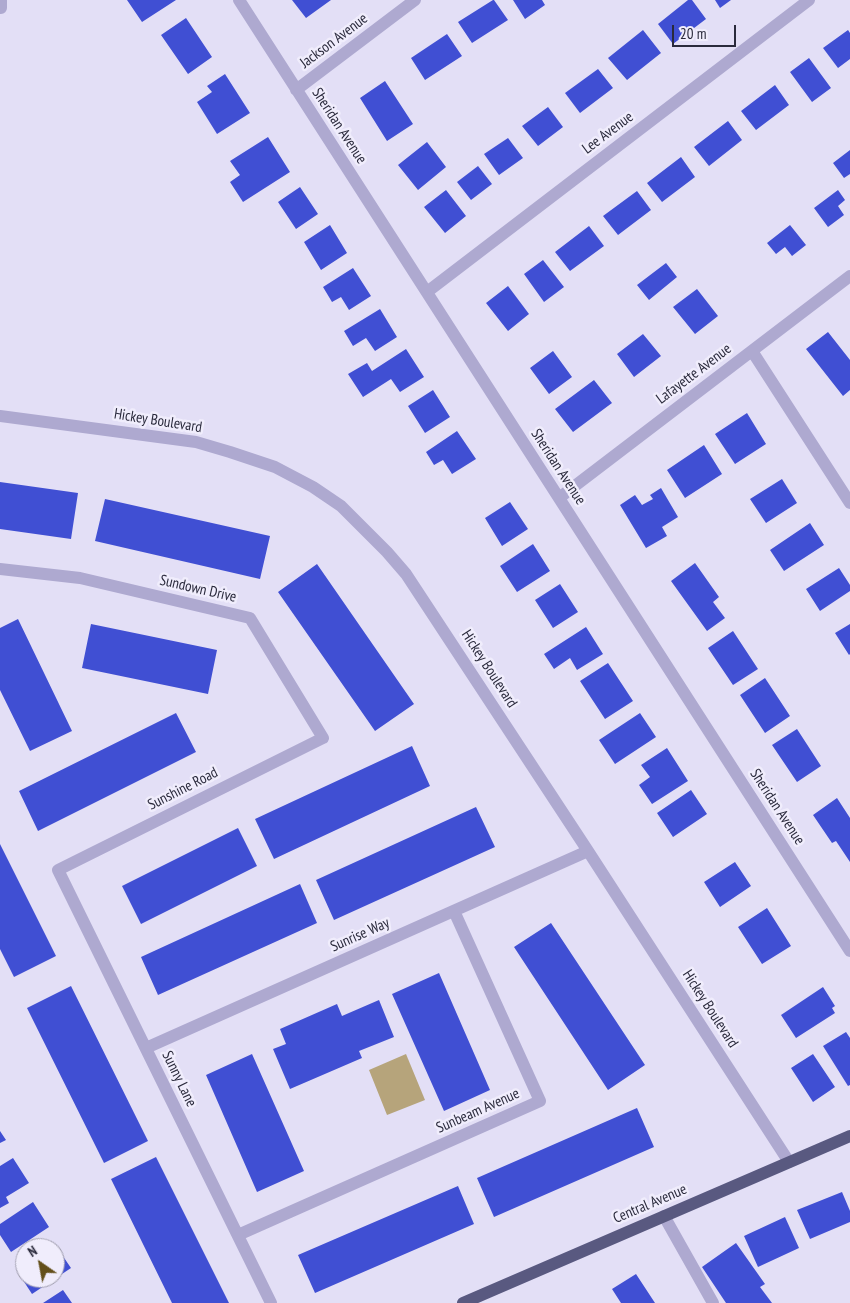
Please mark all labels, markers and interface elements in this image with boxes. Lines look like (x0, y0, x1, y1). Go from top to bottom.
street label: Jackson Avenue (297, 10, 371, 72)
scale bar (675, 15, 739, 47)
text: 20 m (680, 24, 706, 43)
street label: Sheridan Avenue (308, 85, 370, 167)
street label: Lee Avenue (579, 108, 637, 158)
street label: Lafayette Avenue (653, 340, 735, 408)
street label: Hickey Boulevard (113, 405, 203, 437)
street label: Sheridan Avenue (527, 426, 589, 508)
street label: Sundown Drive (158, 571, 238, 607)
street label: Hickey Boulevard (457, 627, 521, 711)
street label: Sunshine Road (145, 764, 221, 814)
street label: Sheridan Avenue (746, 766, 808, 848)
street label: Sunrise Way (328, 914, 392, 956)
street label: Hickey Boulevard (678, 967, 742, 1051)
street label: Sunny Lane (158, 1048, 200, 1110)
street label: Sunbeam Avenue (434, 1085, 522, 1137)
street label: Central Avenue (611, 1180, 689, 1228)
north arrow (15, 1238, 65, 1288)
text: N (24, 1242, 40, 1261)

